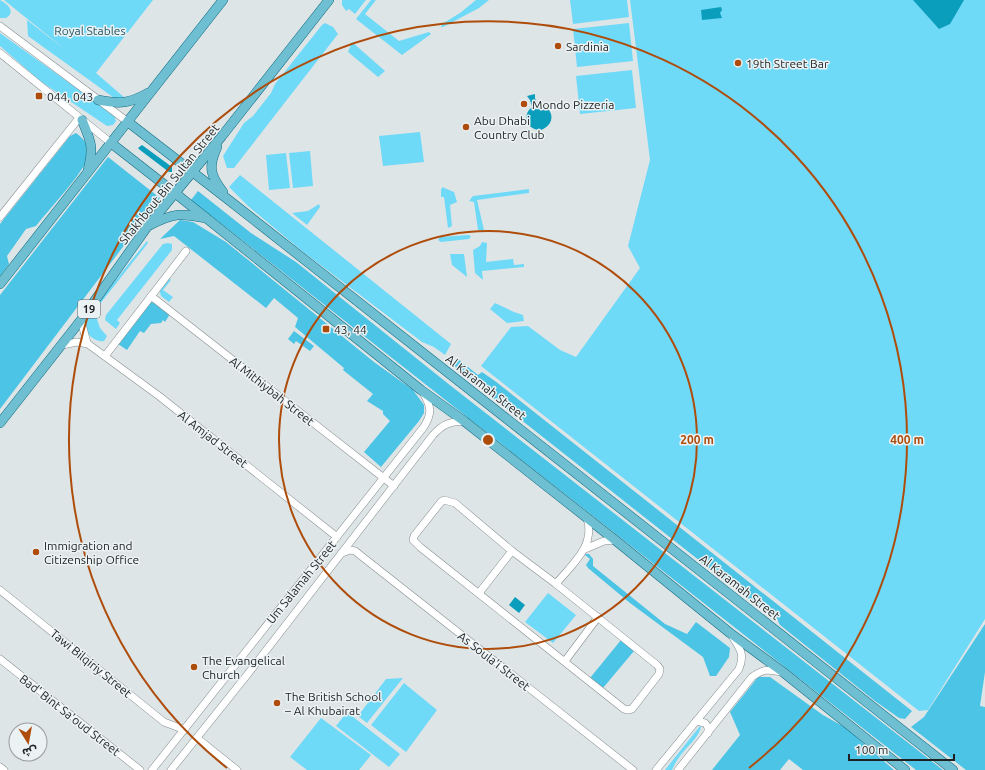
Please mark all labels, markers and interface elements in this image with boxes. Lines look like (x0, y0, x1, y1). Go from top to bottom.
park label: Royal Stables (54, 24, 126, 37)
place label: Sardinia (566, 40, 609, 53)
marker: Sardinia (553, 41, 563, 51)
place label: 19th Street Bar (746, 57, 829, 70)
marker: 19th Street Bar (733, 58, 743, 68)
place label: 044, 043 (47, 90, 93, 103)
marker: 044, 043 (34, 91, 44, 101)
place label: Mondo Pizzeria (532, 98, 614, 111)
marker: Mondo Pizzeria (519, 99, 529, 109)
place label: Abu Dhabi Country Club (474, 114, 545, 141)
street label: Shakhbout Bin Sultan Street (116, 121, 222, 247)
marker: Abu Dhabi Country Club (461, 122, 471, 132)
road number: 19 (78, 300, 100, 318)
place label: 43, 44 (334, 323, 367, 336)
marker: 43, 44 (321, 324, 331, 334)
street label: Al Karamah Street (444, 352, 529, 422)
street label: Al Mithiybah Street (227, 354, 317, 428)
street label: Al Amjad Street (176, 408, 250, 470)
centre of rings (481, 433, 495, 447)
text: 200 m (680, 433, 714, 446)
text: 400 m (890, 433, 924, 446)
street label: Um Salamah Street (264, 538, 339, 626)
place label: Immigration and Citizenship Office (44, 539, 139, 566)
marker: Immigration and Citizenship Office (31, 547, 41, 557)
street label: Al Karamah Street (698, 552, 783, 622)
street label: Tawi Bilqiriy Street (48, 626, 134, 700)
street label: As Soula'i Street (456, 629, 533, 693)
place label: The Evangelical Church (202, 654, 285, 681)
marker: The Evangelical Church (189, 662, 199, 672)
street label: Bad' Bint Sa'oud Street (17, 672, 123, 758)
place label: The British School – Al Khubairat (284, 690, 381, 717)
marker: The British School – Al Khubairat (272, 698, 282, 708)
north arrow (8, 722, 48, 762)
scale bar (849, 736, 954, 762)
text: 100 m (855, 743, 888, 756)
text: ش (21, 744, 38, 759)

